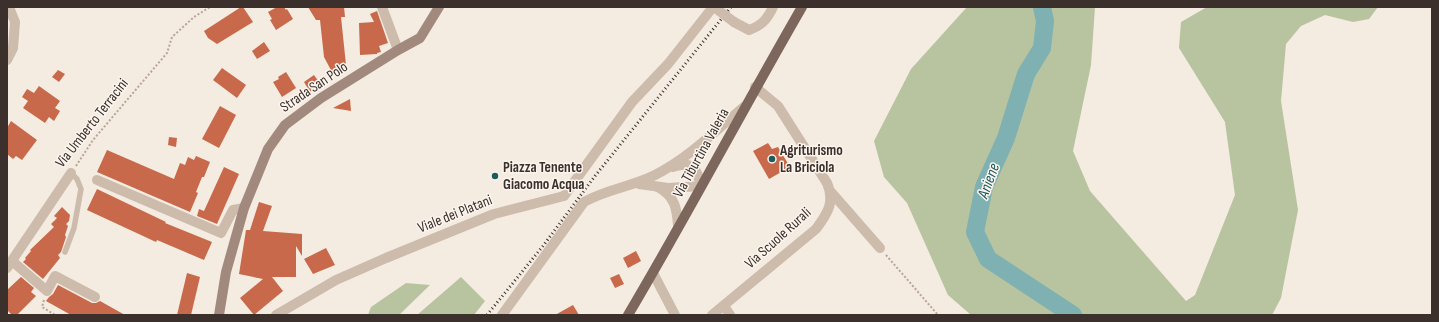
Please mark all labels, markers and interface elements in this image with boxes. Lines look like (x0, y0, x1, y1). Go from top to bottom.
street label: Strada San Polo (276, 57, 352, 117)
street label: Via Umberto Terracini (51, 75, 133, 171)
street label: Via Tiburtina Valeria (669, 105, 733, 201)
place label: Agriturismo La Briciola (779, 141, 843, 177)
marker: Agriturismo La Briciola (767, 154, 777, 164)
place label: Piazza Tenente Giacomo Acqua (503, 158, 584, 194)
water label: Aniene (974, 161, 1004, 202)
marker: Piazza Tenente Giacomo Acqua (490, 171, 500, 181)
street label: Viale dei Platani (415, 190, 495, 237)
street label: Via Scuole Rurali (741, 203, 815, 273)

